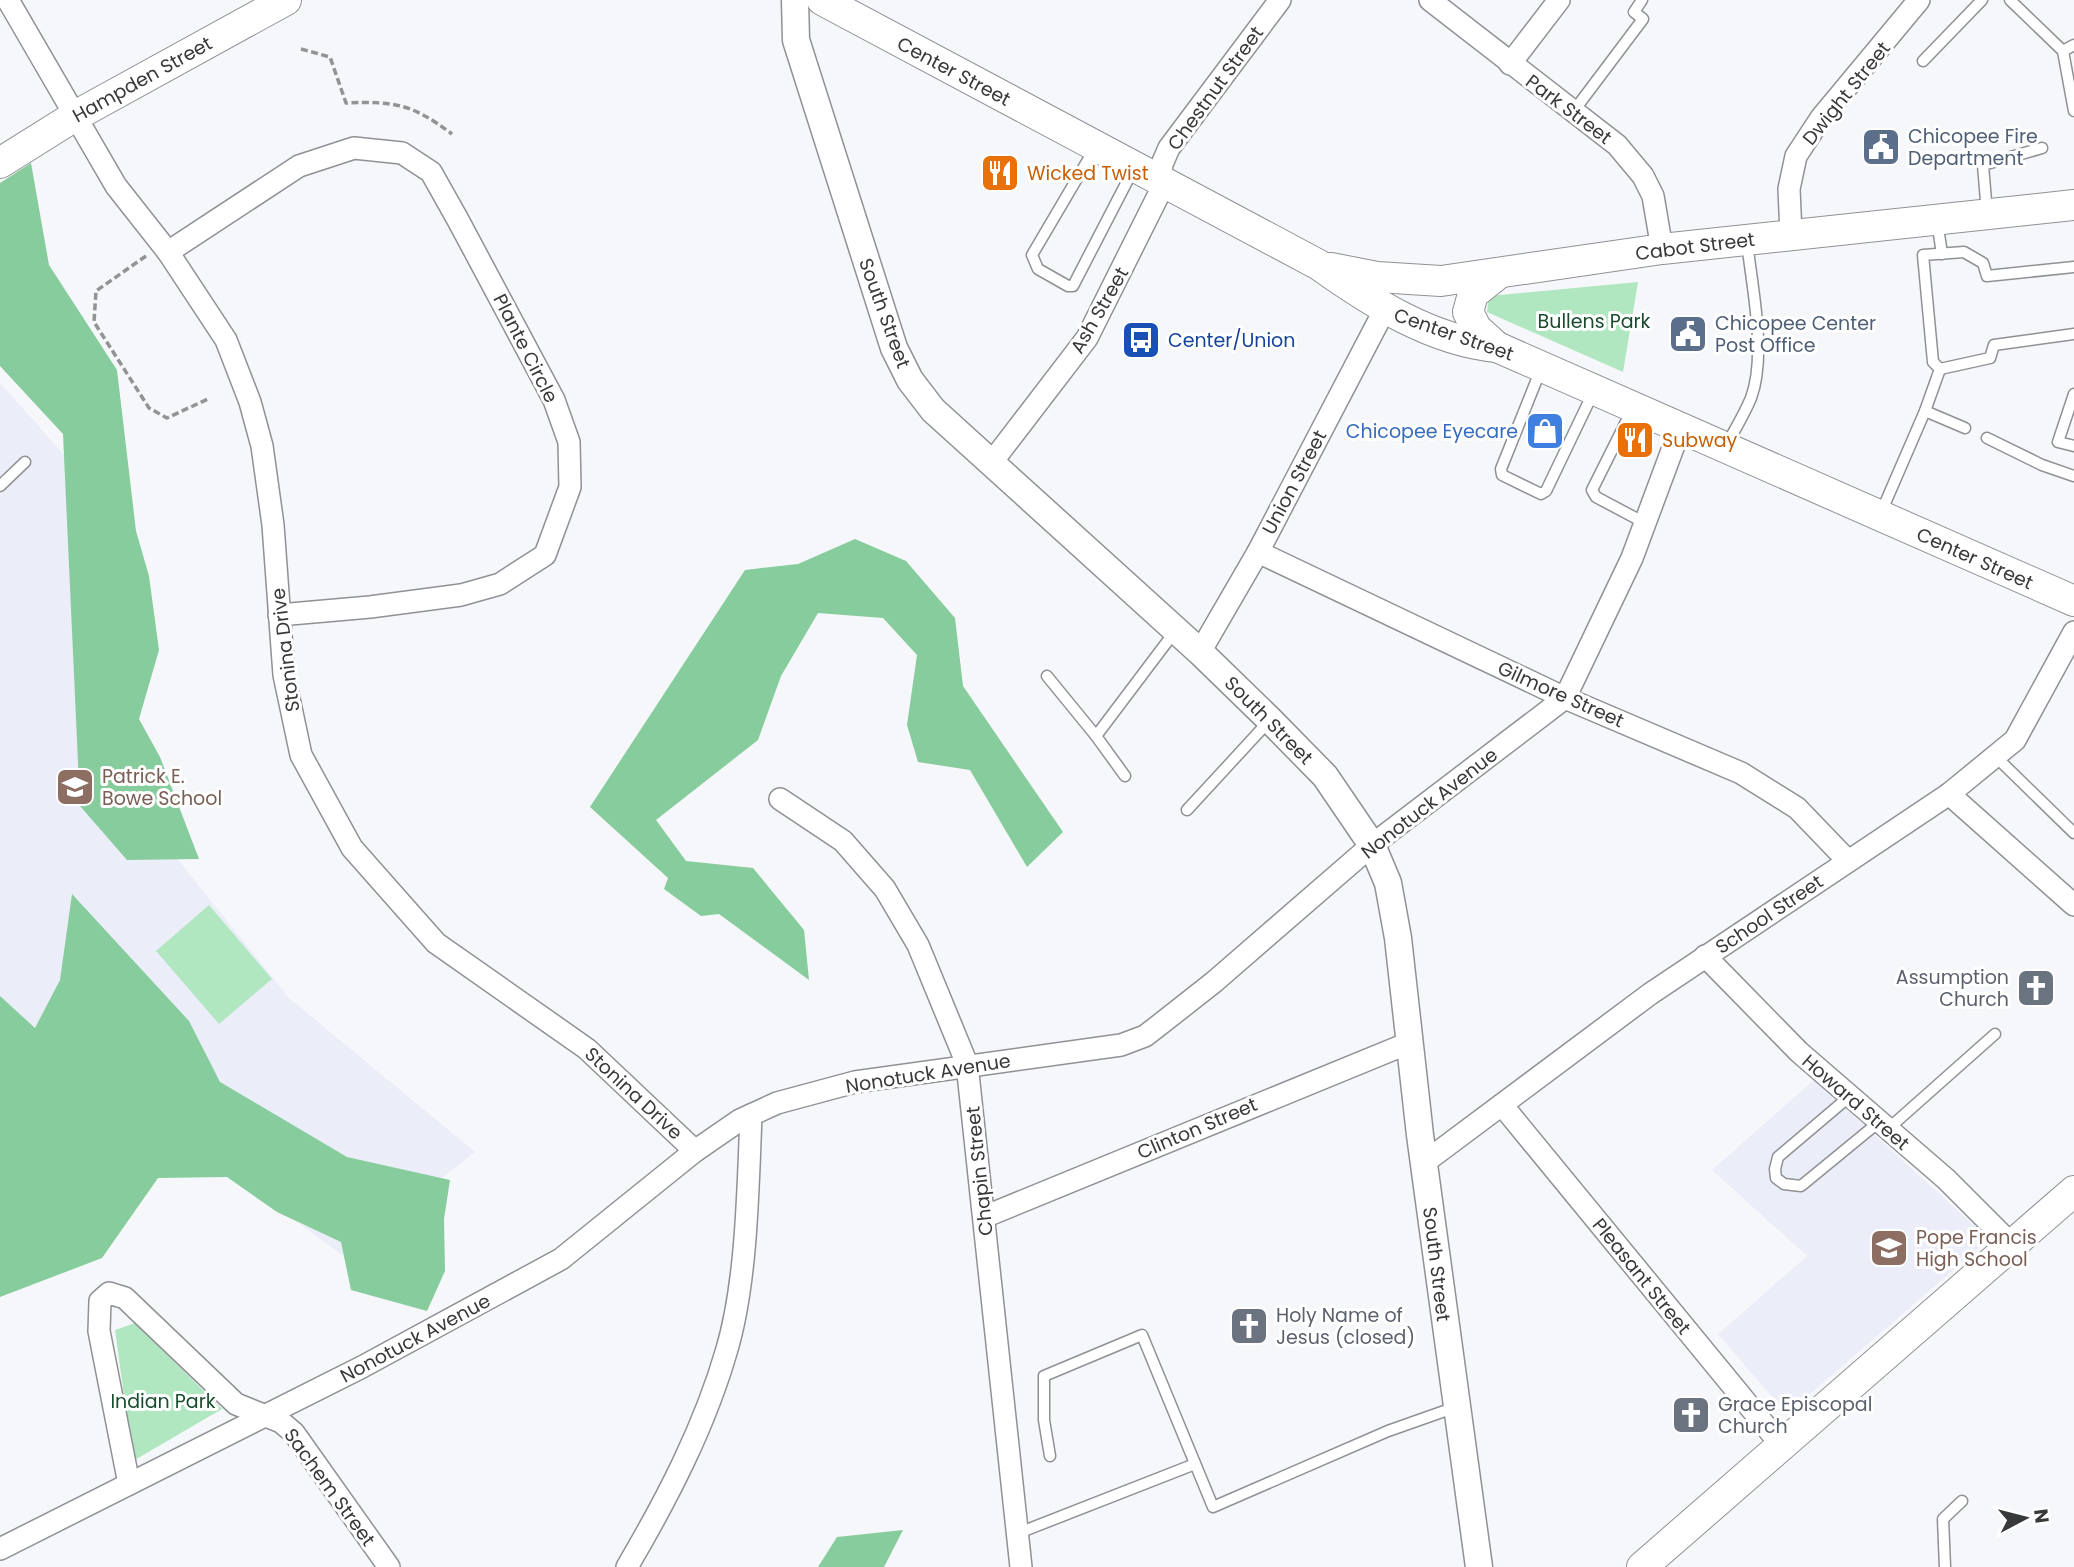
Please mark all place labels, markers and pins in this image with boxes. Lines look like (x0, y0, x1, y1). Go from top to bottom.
place label: Chicopee Fire Department (1908, 123, 2038, 172)
public building icon: Chicopee Fire Department (1860, 126, 1902, 168)
restaurant icon: Wicked Twist (979, 152, 1021, 194)
place label: Wicked Twist (1027, 160, 1149, 187)
place label: Chicopee Center Post Office (1715, 310, 1876, 359)
public building icon: Chicopee Center Post Office (1667, 313, 1709, 355)
bus stop icon: Center/Union (1120, 319, 1162, 361)
place label: Center/Union (1168, 327, 1295, 354)
shop icon: Chicopee Eyecare (1524, 410, 1566, 452)
place label: Chicopee Eyecare (1346, 418, 1518, 445)
restaurant icon: Subway (1614, 419, 1656, 461)
place label: Subway (1662, 427, 1738, 454)
place label: Patrick E. Bowe School (102, 763, 222, 812)
school or university icon: Patrick E. Bowe School (54, 766, 96, 808)
place label: Assumption Church (1896, 964, 2009, 1013)
church icon: Assumption Church (2015, 967, 2057, 1009)
place label: Pope Francis High School (1916, 1224, 2037, 1273)
school or university icon: Pope Francis High School (1868, 1227, 1910, 1269)
place label: Holy Name of Jesus (closed) (1276, 1302, 1415, 1351)
church icon: Holy Name of Jesus (closed) (1228, 1305, 1270, 1347)
place label: Grace Episcopal Church (1718, 1391, 1872, 1440)
church icon: Grace Episcopal Church (1670, 1394, 1712, 1436)

